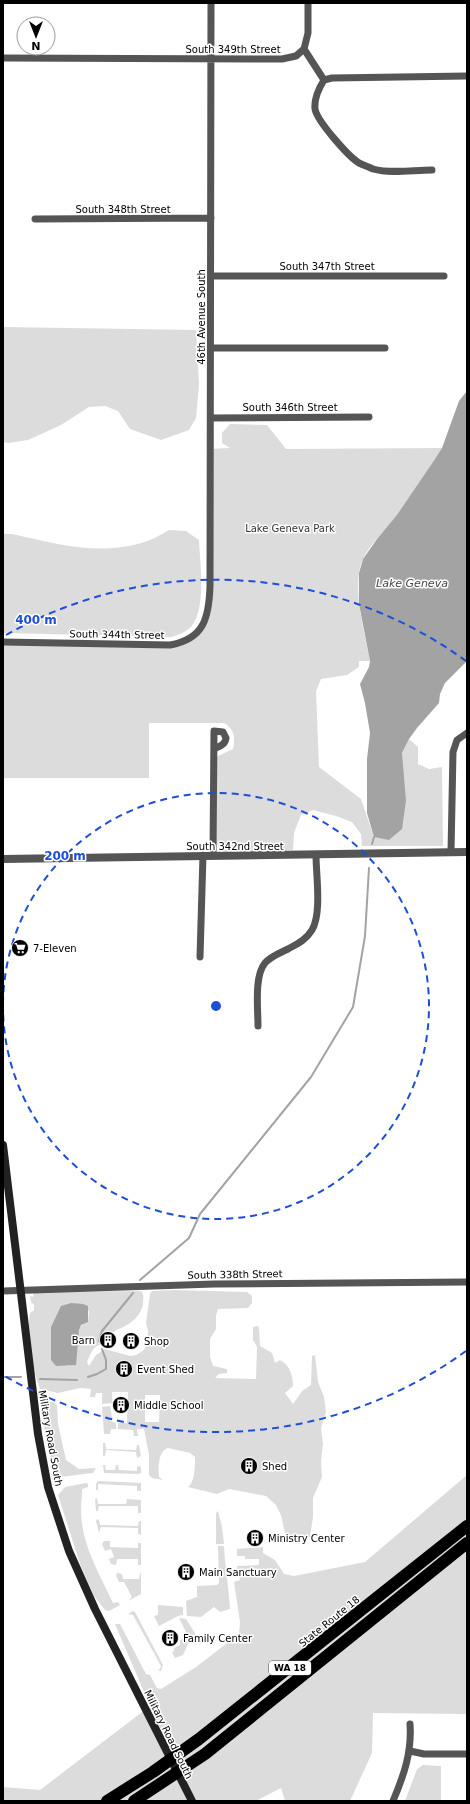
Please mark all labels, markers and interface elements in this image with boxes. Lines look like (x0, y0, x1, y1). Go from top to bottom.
north arrow (16, 16, 56, 56)
text: N (31, 39, 41, 52)
street label: South 349th Street (185, 44, 281, 55)
street label: South 348th Street (75, 204, 171, 215)
street label: South 347th Street (279, 261, 375, 272)
street label: 46th Avenue South (196, 269, 207, 365)
street label: South 346th Street (242, 402, 338, 413)
park label: Lake Geneva Park (245, 523, 335, 534)
water label: Lake Geneva (376, 577, 448, 590)
text: 400 m (15, 613, 57, 627)
street label: South 344th Street (69, 628, 165, 641)
street label: South 342nd Street (186, 841, 284, 852)
text: 200 m (44, 849, 86, 863)
supermarket icon: 7-Eleven (10, 938, 30, 958)
place label: 7-Eleven (33, 943, 77, 954)
centre of rings (209, 999, 223, 1013)
street label: South 338th Street (187, 1268, 283, 1281)
building icon: Barn (98, 1330, 118, 1350)
building icon: Shop (121, 1331, 141, 1351)
place label: Barn (72, 1335, 95, 1346)
place label: Shop (144, 1336, 169, 1347)
building icon: Event Shed (114, 1359, 134, 1379)
place label: Event Shed (137, 1364, 194, 1375)
street label: Military Road South (37, 1389, 64, 1487)
building icon: Middle School (111, 1395, 131, 1415)
place label: Middle School (134, 1400, 203, 1411)
building icon: Shed (239, 1456, 259, 1476)
place label: Shed (262, 1461, 287, 1472)
building icon: Ministry Center (245, 1528, 265, 1548)
place label: Ministry Center (268, 1533, 345, 1544)
building icon: Main Sanctuary (176, 1562, 196, 1582)
place label: Main Sanctuary (199, 1567, 277, 1578)
street label: State Route 18 (297, 1594, 362, 1649)
building icon: Family Center (160, 1628, 180, 1648)
place label: Family Center (183, 1633, 253, 1644)
road number: WA 18 (269, 1661, 311, 1675)
street label: Military Road South (142, 1688, 195, 1780)

